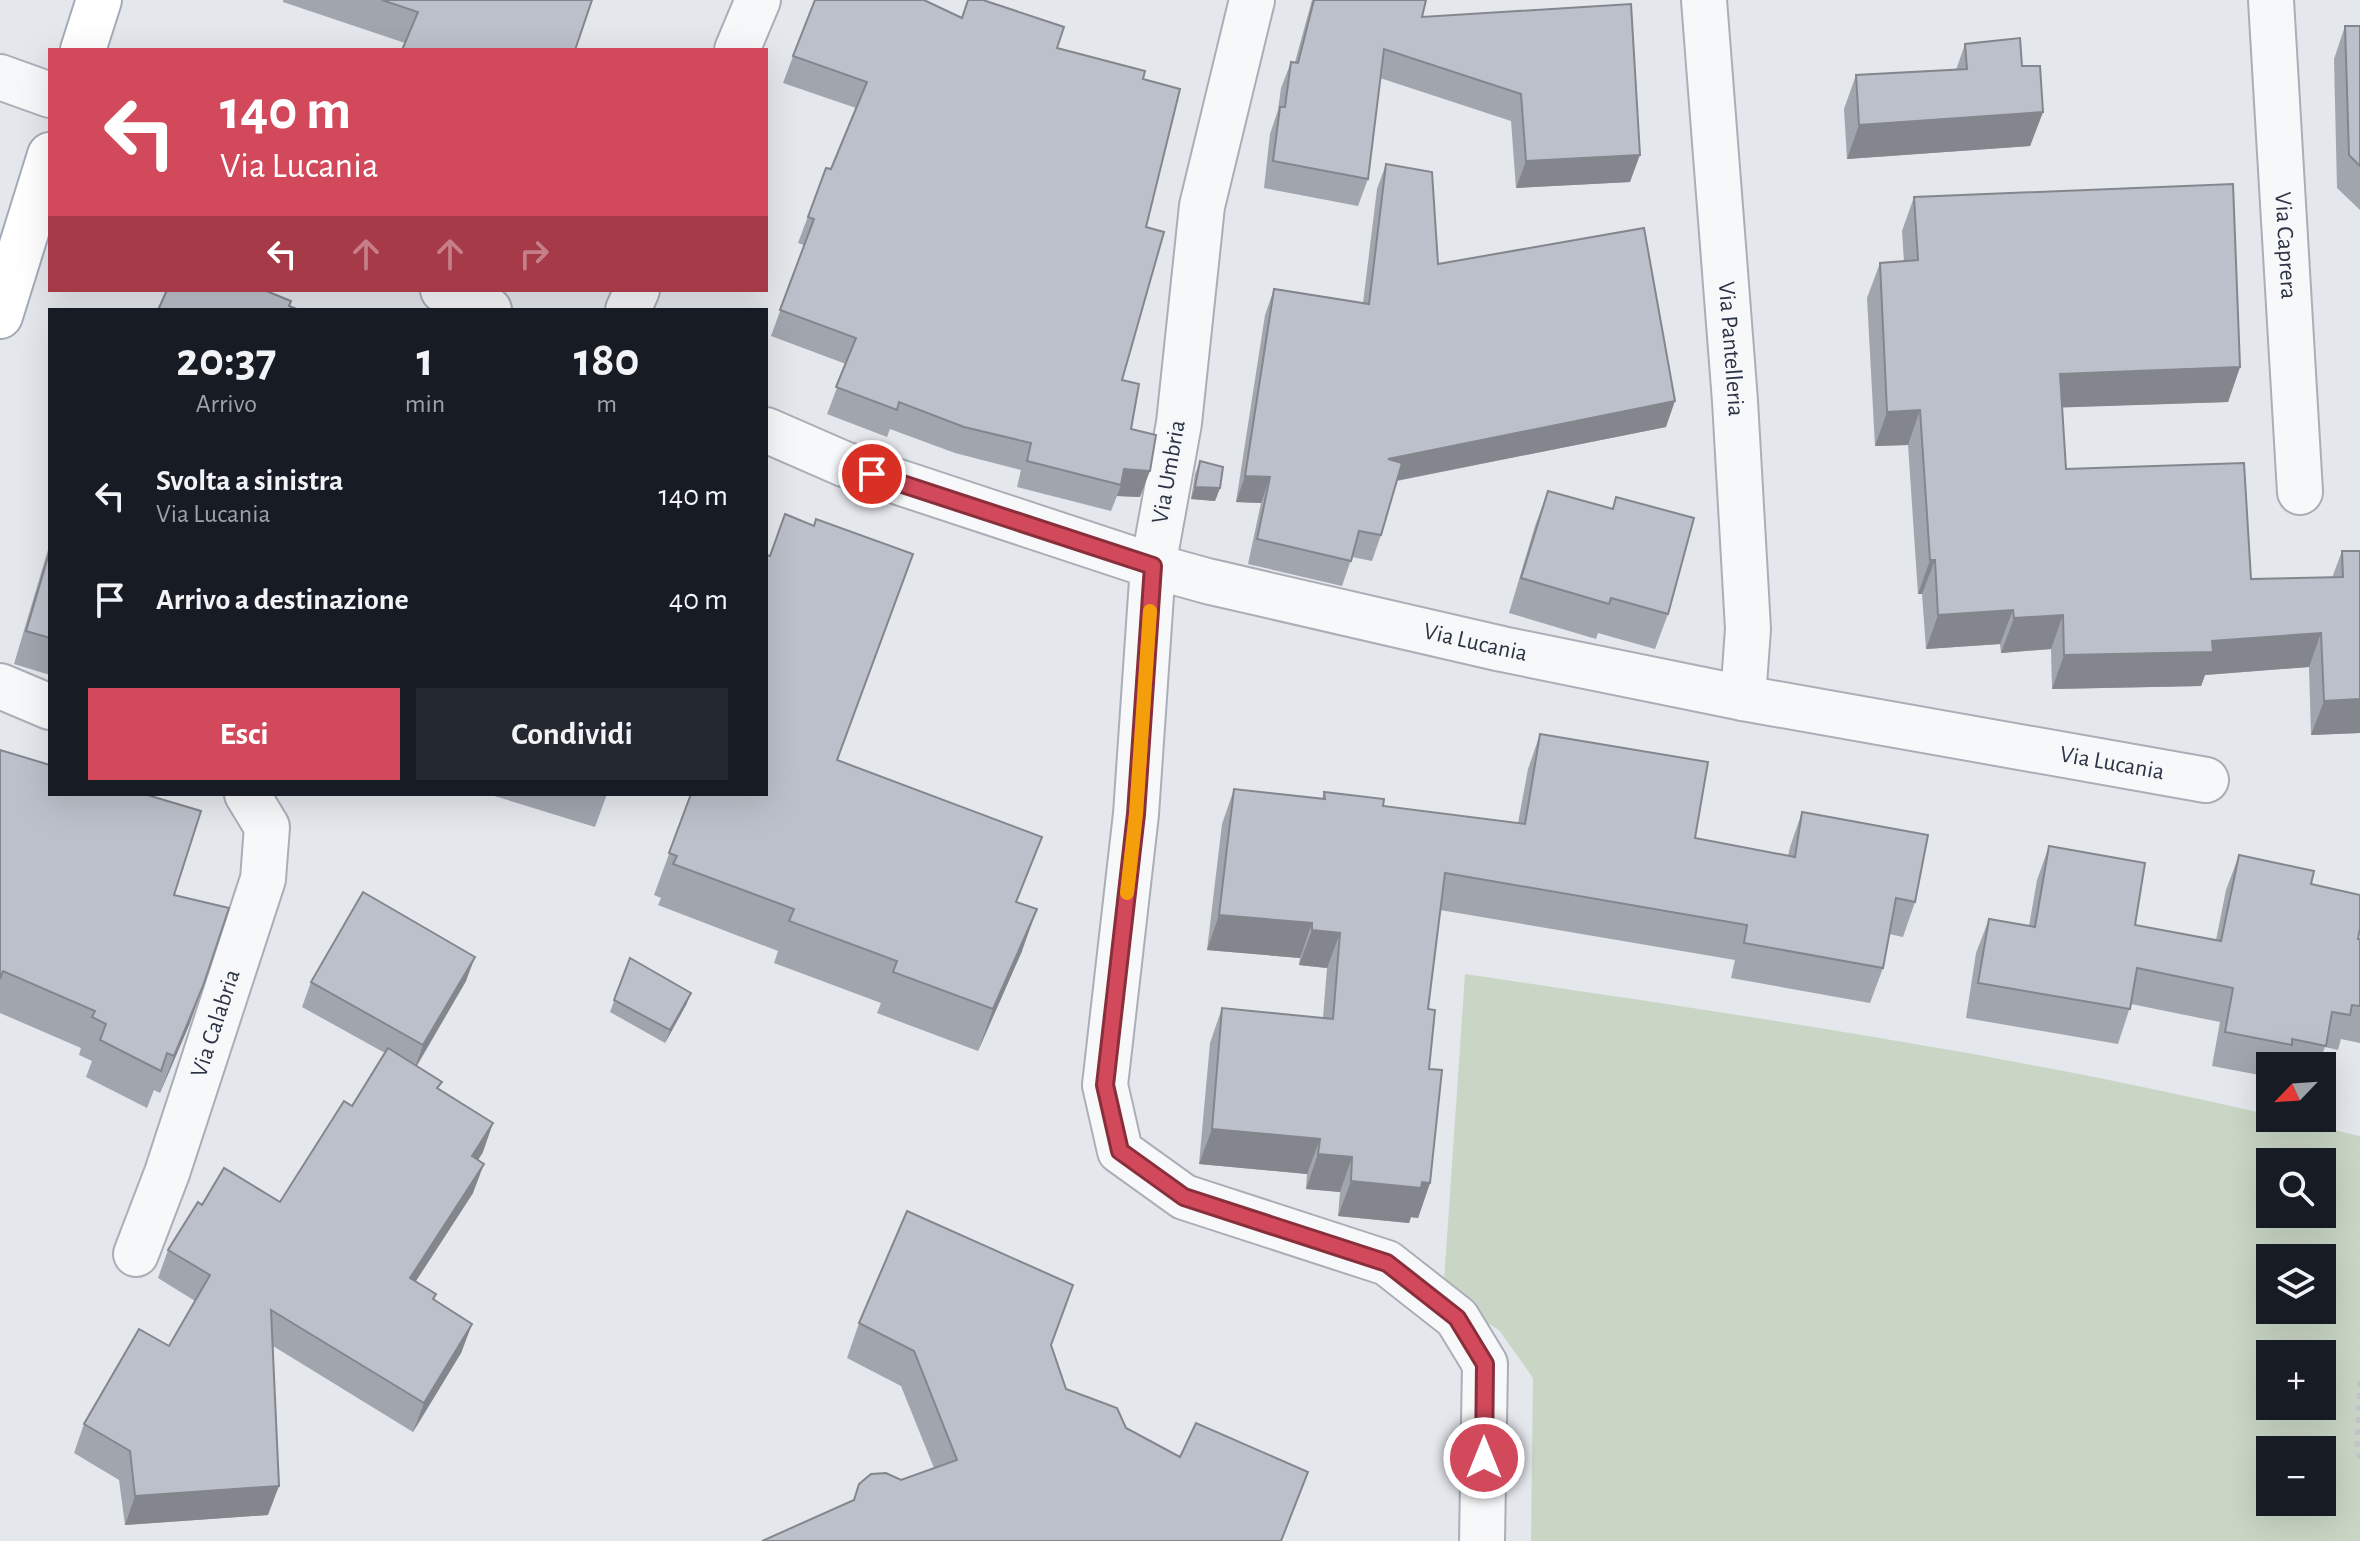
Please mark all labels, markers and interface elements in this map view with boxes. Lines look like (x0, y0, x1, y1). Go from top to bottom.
icon: left (88, 80, 192, 184)
text: 140 m (220, 83, 351, 139)
text: Via Lucania (220, 148, 379, 184)
street label: Via Caprera (2270, 191, 2301, 300)
icon: left (260, 232, 304, 276)
icon: ahead (344, 232, 388, 276)
icon: ahead (428, 232, 472, 276)
icon: right (512, 232, 556, 276)
street label: Via Pantelleria (1714, 280, 1748, 417)
text: 20:37 (176, 337, 276, 385)
text: 1 (416, 337, 434, 385)
text: 180 (574, 337, 640, 385)
text: Arrivo (196, 391, 257, 417)
text: min (405, 391, 445, 417)
text: m (596, 391, 617, 417)
street label: Via Umbria (1148, 418, 1190, 526)
pin (838, 440, 906, 508)
icon: arrive (850, 452, 894, 496)
text: Svolta a sinistra (156, 466, 343, 496)
icon: left (88, 474, 132, 518)
text: 140 m (658, 481, 728, 511)
text: Via Lucania (156, 501, 271, 527)
icon: arrive (88, 578, 132, 622)
text: Arrivo a destinazione (156, 585, 409, 615)
text: 40 m (669, 585, 728, 615)
street label: Via Lucania (1421, 619, 1529, 666)
button: Esci (88, 688, 400, 780)
button: Condividi (416, 688, 728, 780)
street label: Via Lucania (2058, 742, 2166, 784)
street label: Via Calabria (187, 967, 245, 1080)
north arrow (2256, 1052, 2336, 1132)
map controls (2256, 1052, 2336, 1516)
button: search (2256, 1148, 2336, 1228)
button: layers (2256, 1244, 2336, 1324)
button: + (2256, 1340, 2336, 1420)
position arrow (1442, 1416, 1526, 1500)
button: − (2256, 1436, 2336, 1516)

